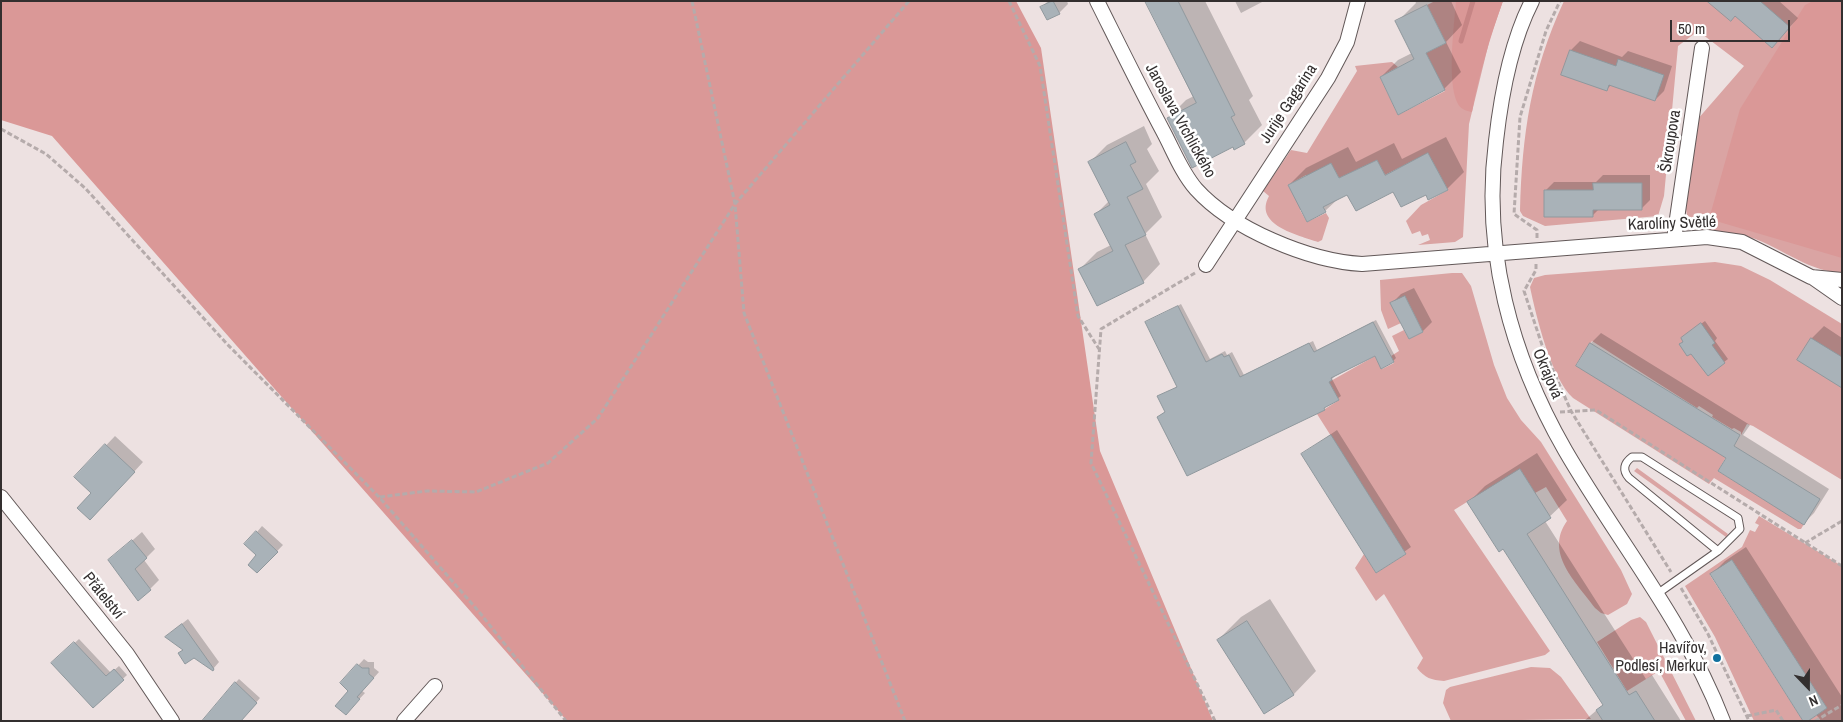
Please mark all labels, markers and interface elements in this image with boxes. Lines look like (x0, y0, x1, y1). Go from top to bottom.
scale bar (1673, 10, 1793, 42)
text: 50 m (1678, 18, 1705, 39)
street label: Jaroslava Vrchlického (1141, 60, 1219, 182)
street label: Jurije Gagarina (1256, 61, 1322, 147)
street label: Škroupova (1657, 109, 1685, 173)
street label: Karolíny Světlé (1628, 213, 1716, 235)
street label: Okrajová (1528, 346, 1566, 402)
street label: Přátelství (78, 569, 128, 623)
place label: Havířov, Podlesí, Merkur (1615, 639, 1707, 677)
marker: Havířov, Podlesí, Merkur (1711, 652, 1723, 664)
north arrow (1783, 662, 1833, 712)
text: N (1806, 691, 1821, 711)

